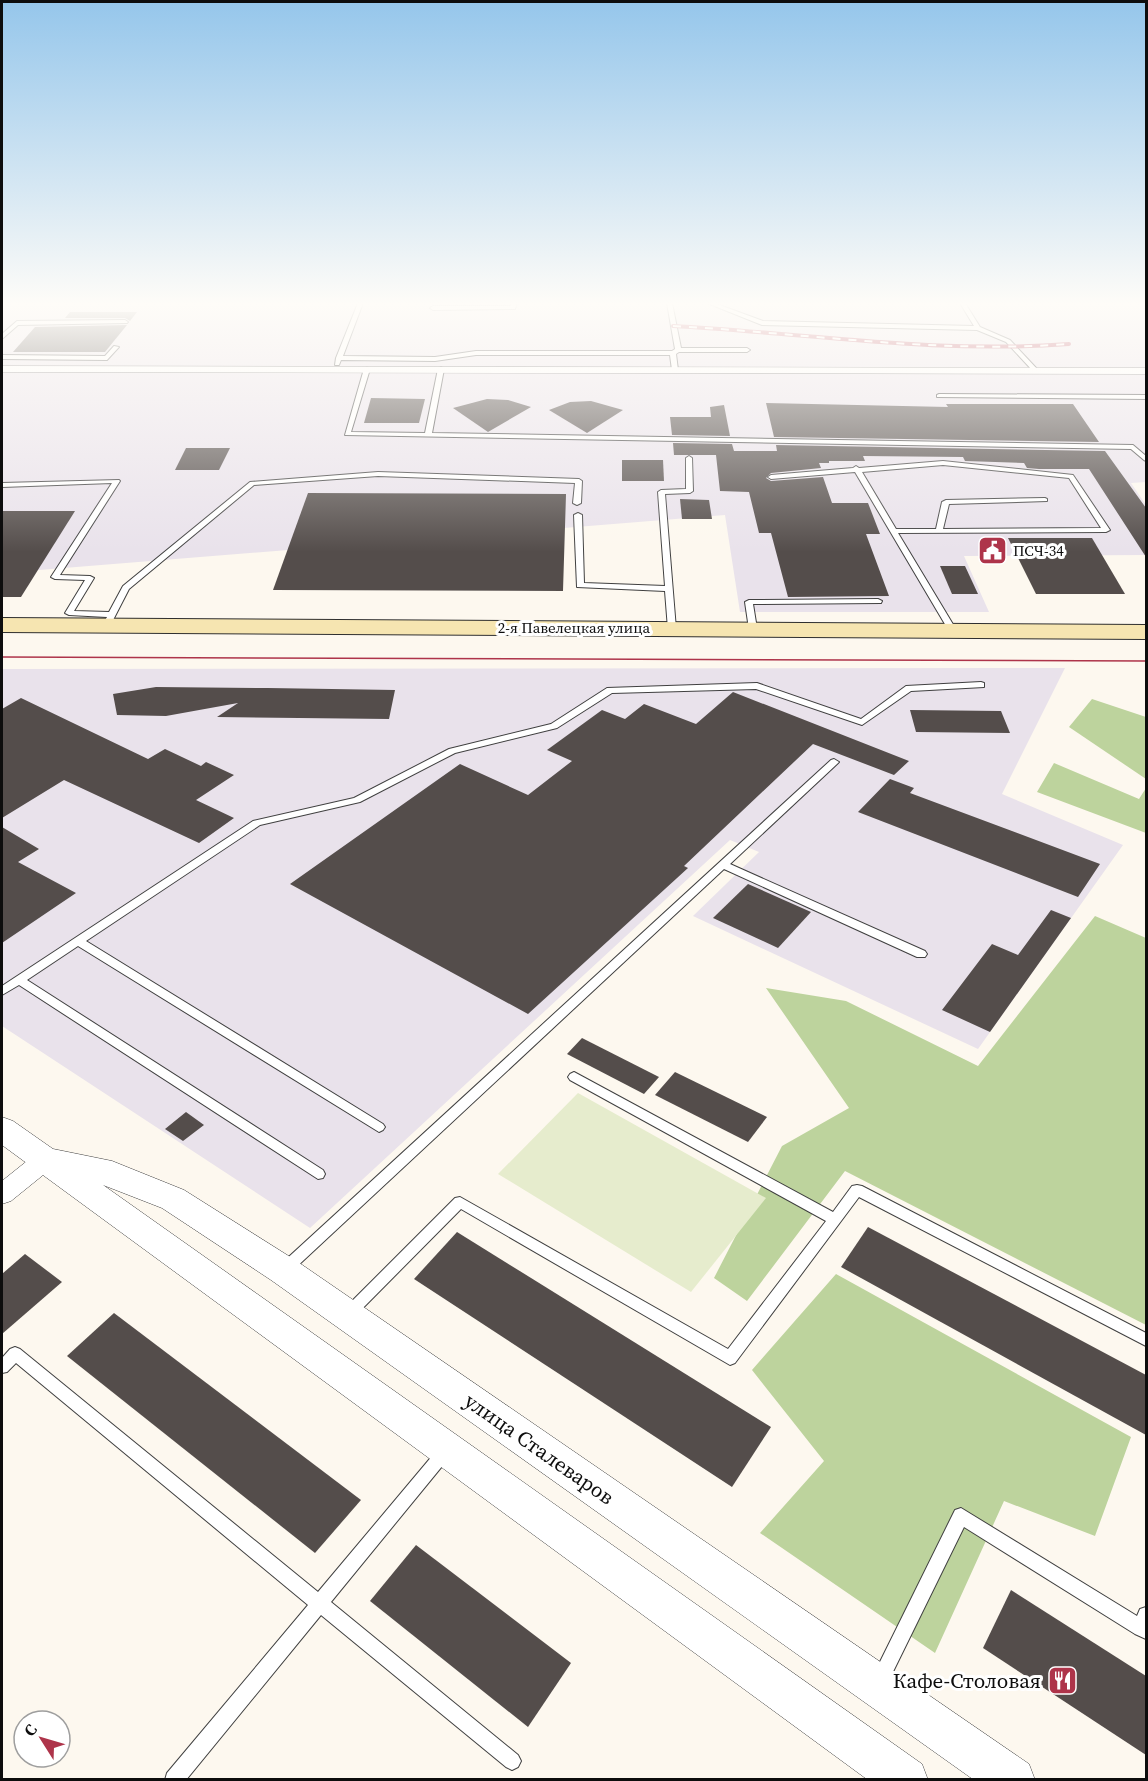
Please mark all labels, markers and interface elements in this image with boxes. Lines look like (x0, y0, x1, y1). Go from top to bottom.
public building icon: ПСЧ-34 (976, 535, 1008, 567)
place label: ПСЧ-34 (1013, 540, 1064, 561)
street label: 2-я Павелецкая улица (498, 617, 651, 638)
street label: улица Сталеваров (459, 1386, 620, 1511)
restaurant icon: Кафе-Столовая (1046, 1665, 1078, 1697)
place label: Кафе-Столовая (893, 1666, 1041, 1695)
north arrow (12, 1709, 72, 1769)
text: С (18, 1719, 42, 1741)

